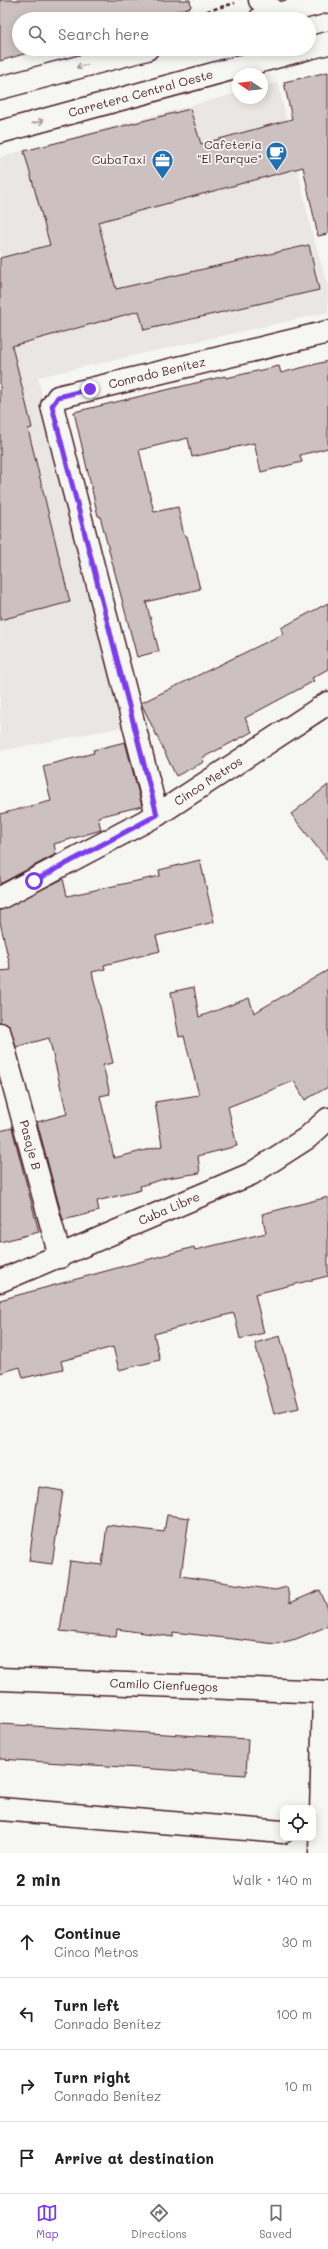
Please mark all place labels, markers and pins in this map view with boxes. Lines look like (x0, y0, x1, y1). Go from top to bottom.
place label: Cafeteria "El Parque" (197, 136, 262, 166)
cafe icon: Cafeteria "El Parque" (264, 139, 290, 172)
office icon: CubaTaxi (149, 147, 175, 180)
place label: CubaTaxi (92, 151, 146, 167)

